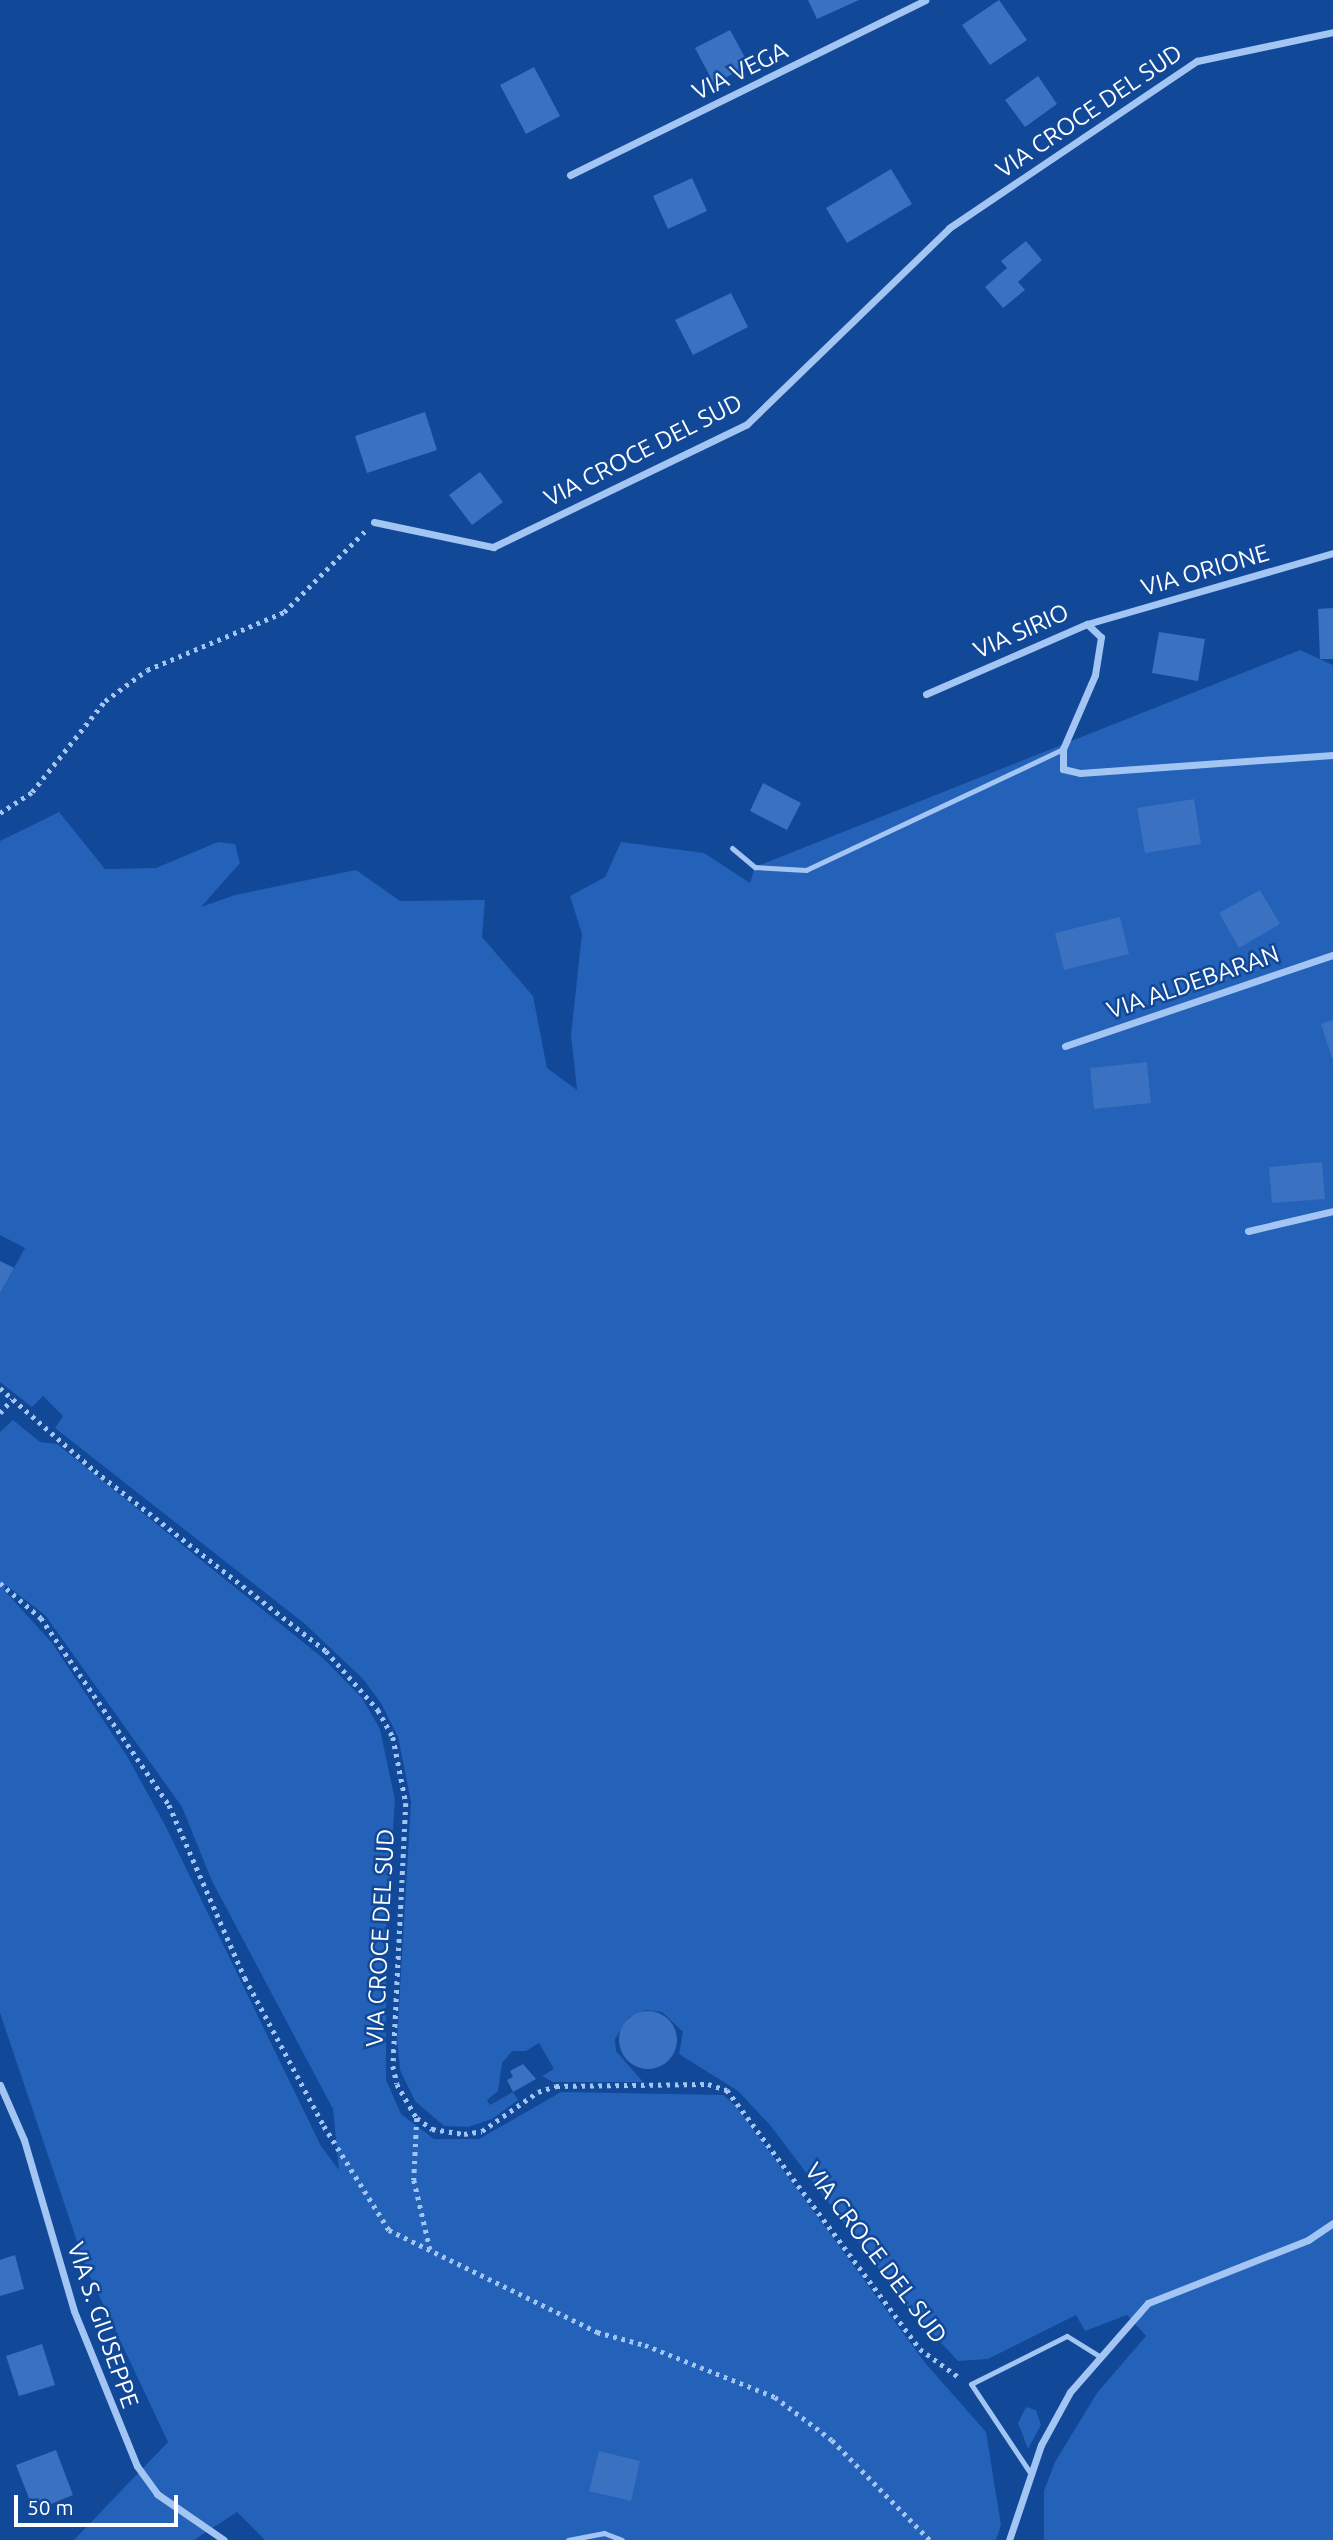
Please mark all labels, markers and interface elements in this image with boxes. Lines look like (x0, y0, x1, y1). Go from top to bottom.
street label: VIA VEGA (688, 36, 792, 106)
street label: VIA CROCE DEL SUD (990, 38, 1188, 184)
street label: VIA CROCE DEL SUD (539, 388, 747, 512)
street label: VIA ORIONE (1138, 538, 1272, 602)
street label: VIA SIRIO (969, 597, 1073, 665)
street label: VIA ALDEBARAN (1103, 939, 1283, 1025)
street label: VIA CROCE DEL SUD (360, 1828, 400, 2048)
street label: VIA CROCE DEL SUD (799, 2157, 953, 2349)
street label: VIA S. GIUSEPPE (61, 2238, 145, 2412)
scale bar (18, 2480, 182, 2524)
text: 50 m (27, 2495, 74, 2519)

